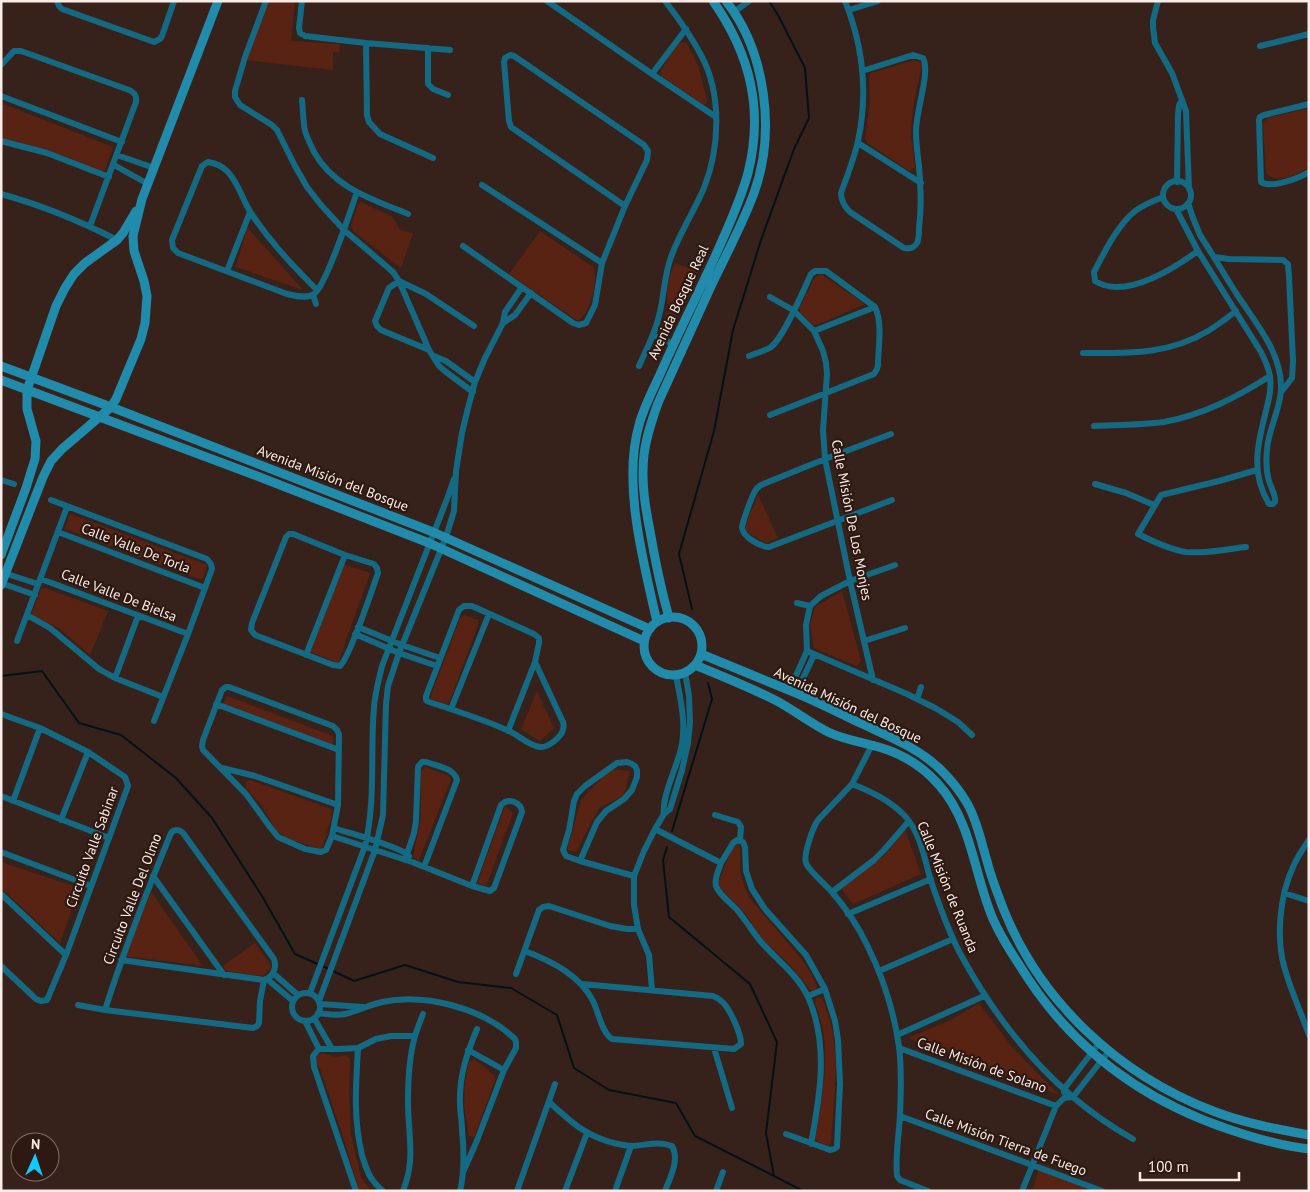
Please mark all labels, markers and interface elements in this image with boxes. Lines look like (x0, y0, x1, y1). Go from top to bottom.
street label: Avenida Bosque Real (644, 242, 712, 362)
street label: Calle Misión De Los Monjes (828, 438, 876, 602)
street label: Avenida Misión del Bosque (255, 441, 411, 515)
street label: Calle Valle De Torla (79, 519, 193, 577)
street label: Calle Valle De Bielsa (59, 565, 179, 625)
street label: Avenida Misión del Bosque (771, 663, 925, 747)
street label: Circuito Valle Sabinar (62, 784, 122, 910)
street label: Calle Misión de Ruanda (913, 819, 983, 955)
street label: Circuito Valle Del Olmo (99, 831, 165, 967)
street label: Calle Misión de Solano (915, 1033, 1049, 1097)
street label: Calle Misión Tierra de Fuego (923, 1104, 1089, 1180)
north arrow (10, 1132, 60, 1182)
text: N (31, 1135, 41, 1153)
scale bar (1140, 1150, 1239, 1182)
text: 100 m (1148, 1157, 1189, 1176)

